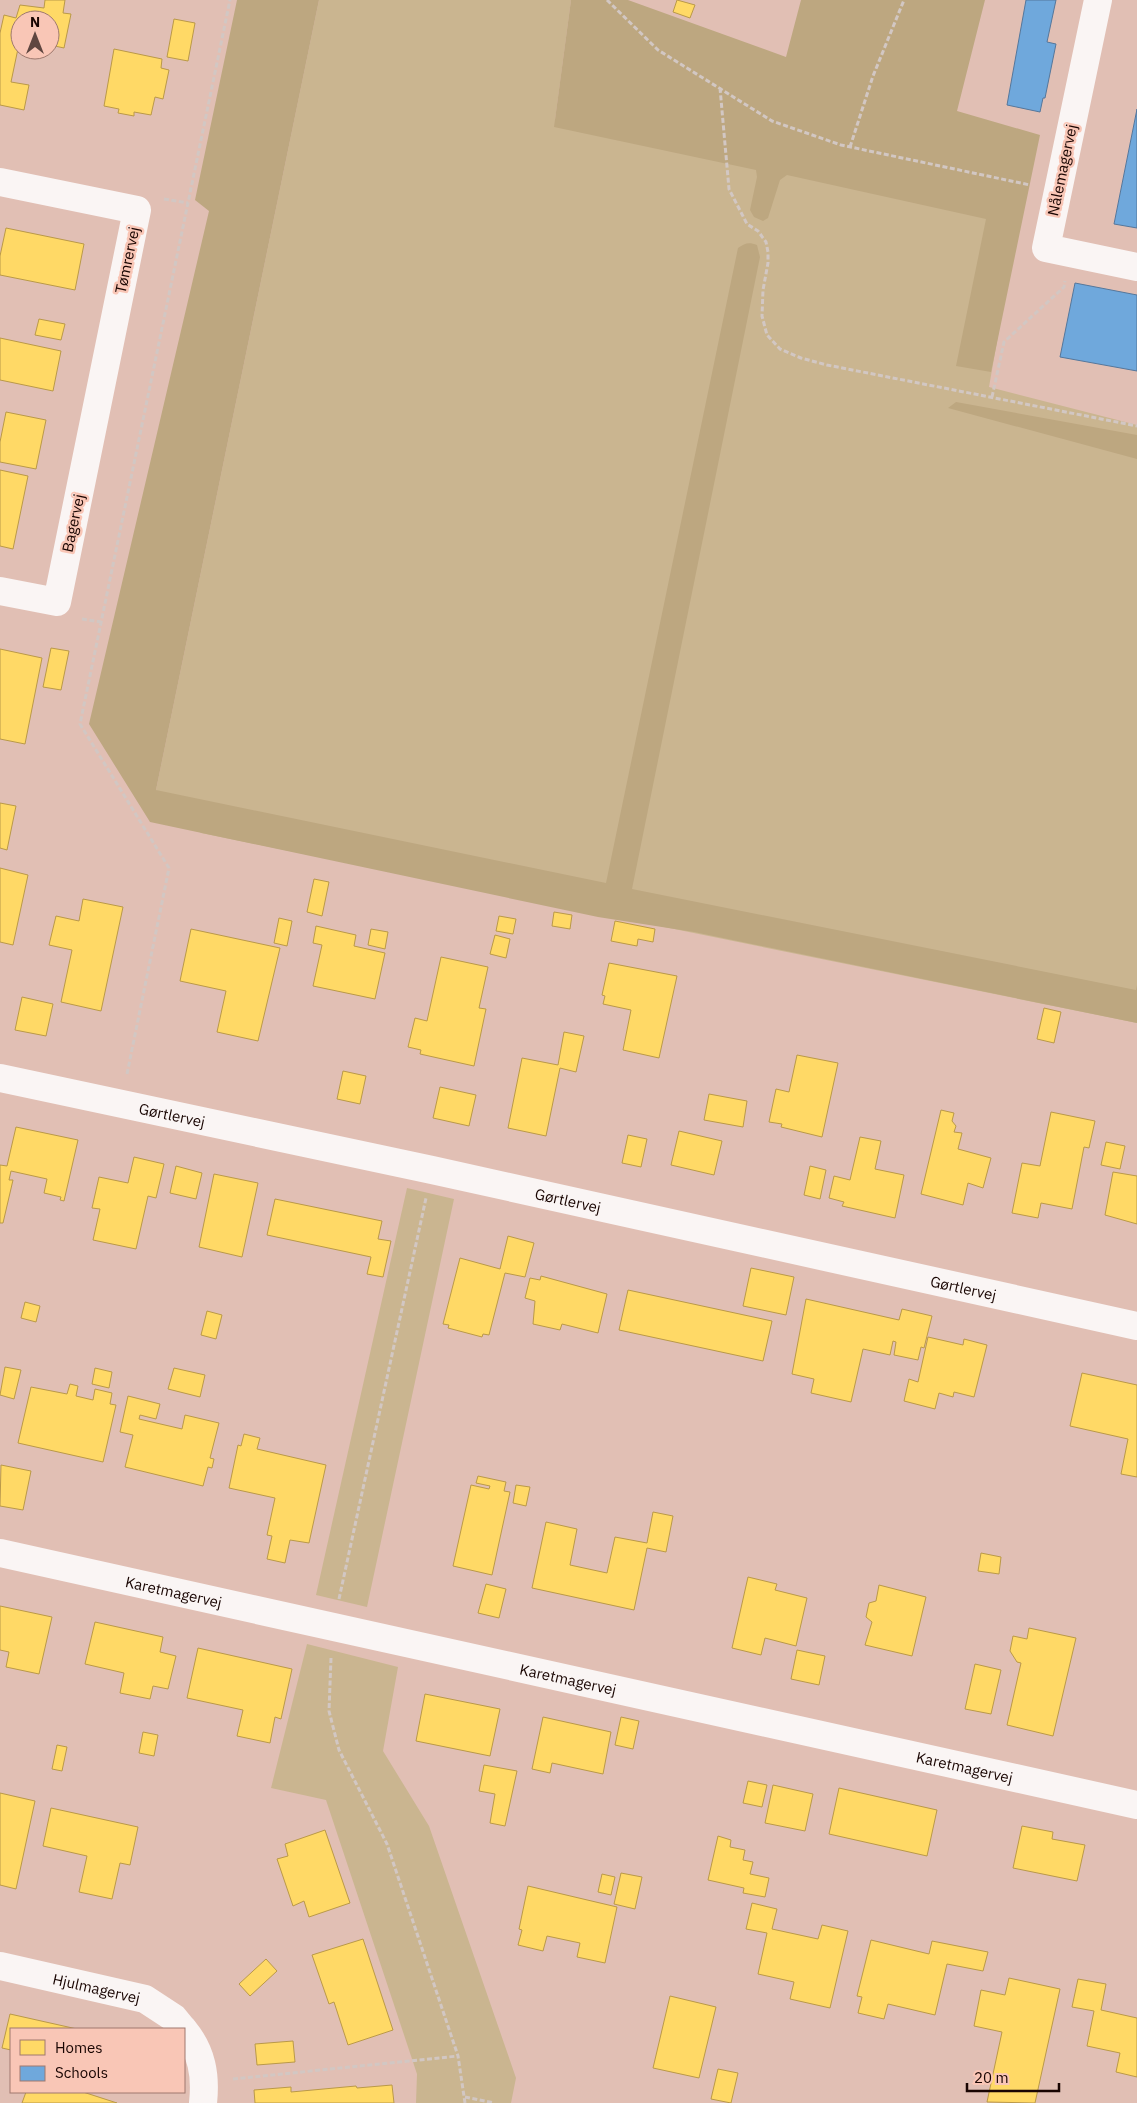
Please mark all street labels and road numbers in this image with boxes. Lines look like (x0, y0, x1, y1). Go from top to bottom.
street label: Nålemagervej (1043, 123, 1081, 217)
street label: Tømrervej (111, 225, 143, 295)
street label: Bagervej (58, 492, 88, 554)
street label: Gørtlervej (137, 1098, 207, 1131)
street label: Gørtlervej (533, 1184, 603, 1217)
street label: Gørtlervej (929, 1271, 998, 1304)
street label: Karetmagervej (124, 1572, 224, 1611)
street label: Karetmagervej (518, 1659, 618, 1699)
street label: Karetmagervej (914, 1747, 1015, 1787)
street label: Hjulmagervej (51, 1969, 142, 2007)

